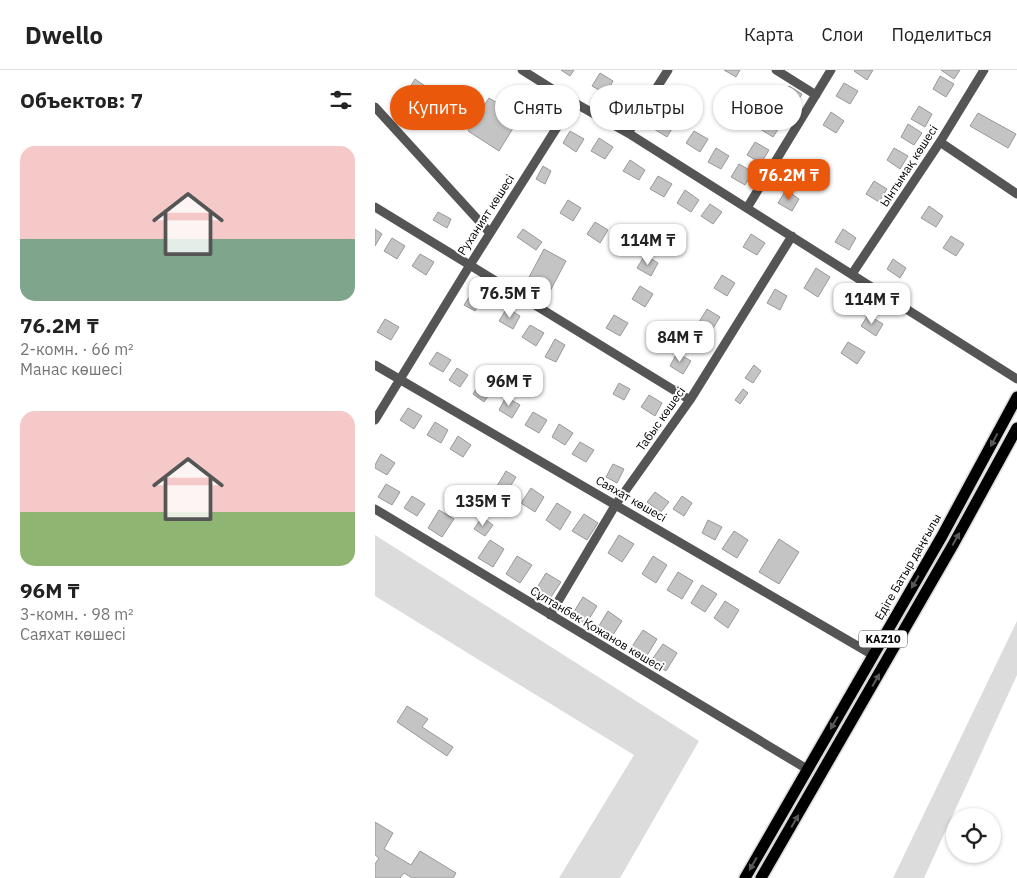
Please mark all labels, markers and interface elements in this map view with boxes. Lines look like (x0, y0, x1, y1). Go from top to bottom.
text: Dwello (25, 19, 103, 51)
text: Карта (744, 23, 794, 46)
text: Слои (822, 23, 864, 46)
text: Поделиться (892, 23, 992, 46)
chip: Купить (390, 85, 485, 130)
chip: Снять (495, 85, 580, 130)
chip: Фильтры (590, 85, 703, 130)
chip: Новое (713, 85, 802, 130)
text: Объектов: 7 (20, 86, 143, 114)
icon: filters (327, 86, 355, 114)
street label: Ынтымақ көшесі (877, 122, 941, 209)
pin: 76.2M ₸ (743, 158, 835, 201)
text: 76.2M ₸ (759, 165, 819, 185)
street label: Руханият көшесі (454, 172, 517, 258)
icon: home (143, 179, 233, 269)
pin: 114M ₸ (607, 224, 689, 266)
text: 114M ₸ (620, 230, 676, 250)
pin: 76.5M ₸ (464, 276, 556, 319)
pin: 114M ₸ (831, 282, 913, 325)
text: 76.5M ₸ (480, 283, 540, 303)
text: 114M ₸ (844, 289, 900, 309)
text: 76.2M ₸ (20, 311, 99, 339)
pin: 84M ₸ (645, 320, 715, 363)
text: 84M ₸ (657, 327, 703, 347)
text: 2-комн. · 66 m² (20, 339, 134, 359)
text: Манас көшесі (20, 359, 122, 379)
pin: 96M ₸ (474, 364, 544, 407)
text: 96M ₸ (486, 371, 532, 391)
street label: Табыс көшесі (633, 384, 688, 454)
one-way arrow (990, 433, 998, 447)
icon: home (143, 444, 233, 534)
street label: Саяхат көшесі (593, 472, 669, 525)
pin: 135M ₸ (442, 484, 524, 527)
text: 135M ₸ (455, 491, 511, 511)
street label: Едіге Батыр даңғылы (871, 511, 944, 622)
one-way arrow (952, 532, 961, 545)
text: 96M ₸ (20, 576, 80, 604)
one-way arrow (911, 576, 920, 589)
street label: Сұлтанбек Қожанов көшесі (528, 583, 667, 674)
text: 3-комн. · 98 m² (20, 604, 134, 624)
text: Саяхат көшесі (20, 624, 126, 644)
road number: KAZ10 (859, 630, 907, 648)
one-way arrow (871, 673, 880, 686)
one-way arrow (830, 715, 838, 730)
map controls (946, 808, 1001, 863)
button: locate (946, 808, 1001, 863)
one-way arrow (790, 814, 799, 827)
one-way arrow (748, 857, 757, 870)

